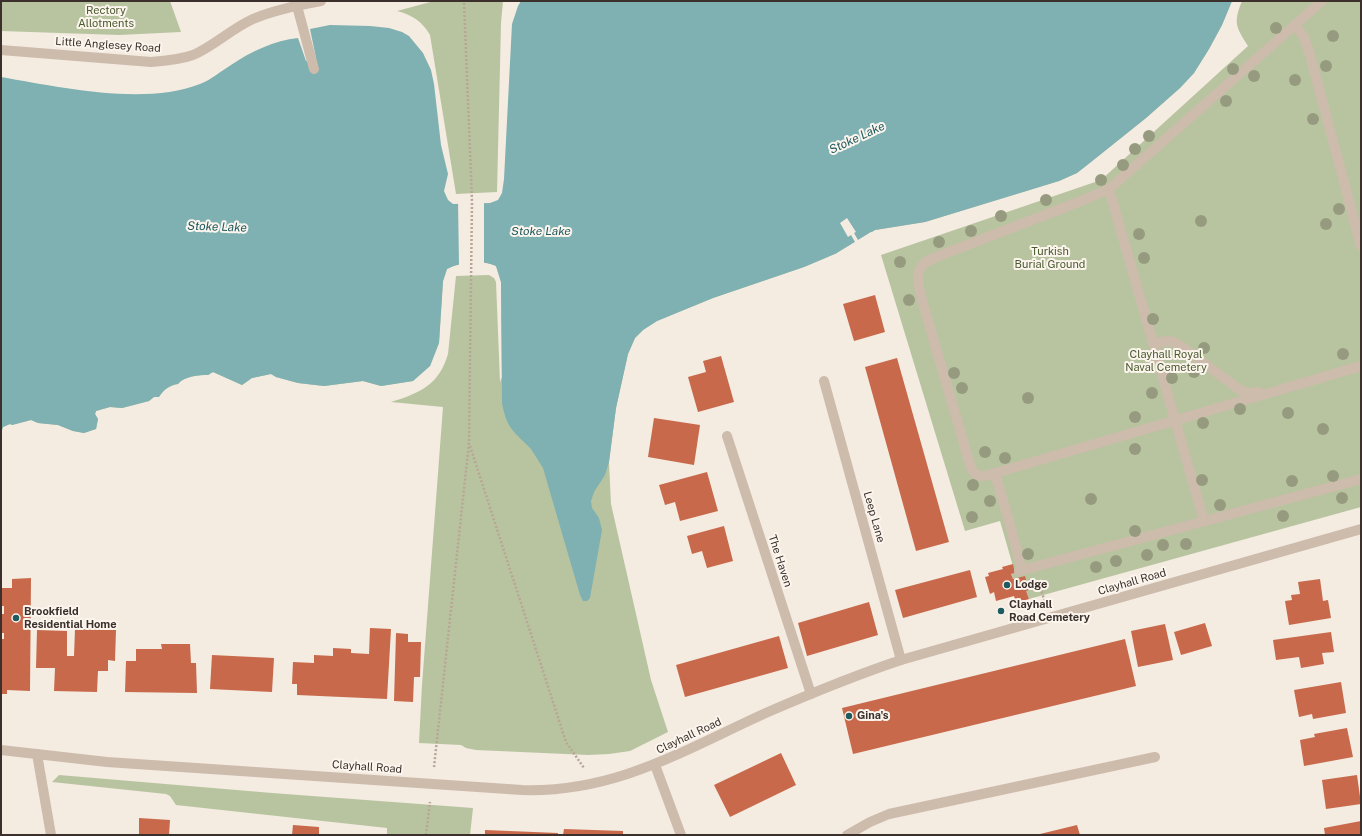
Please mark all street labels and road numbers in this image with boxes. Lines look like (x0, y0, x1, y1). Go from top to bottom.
street label: Little Anglesey Road (55, 35, 161, 55)
street label: Leep Lane (860, 490, 888, 544)
street label: The Haven (765, 533, 795, 589)
street label: Clayhall Road (1096, 566, 1168, 598)
street label: Clayhall Road (654, 715, 724, 757)
street label: Clayhall Road (331, 758, 403, 776)

